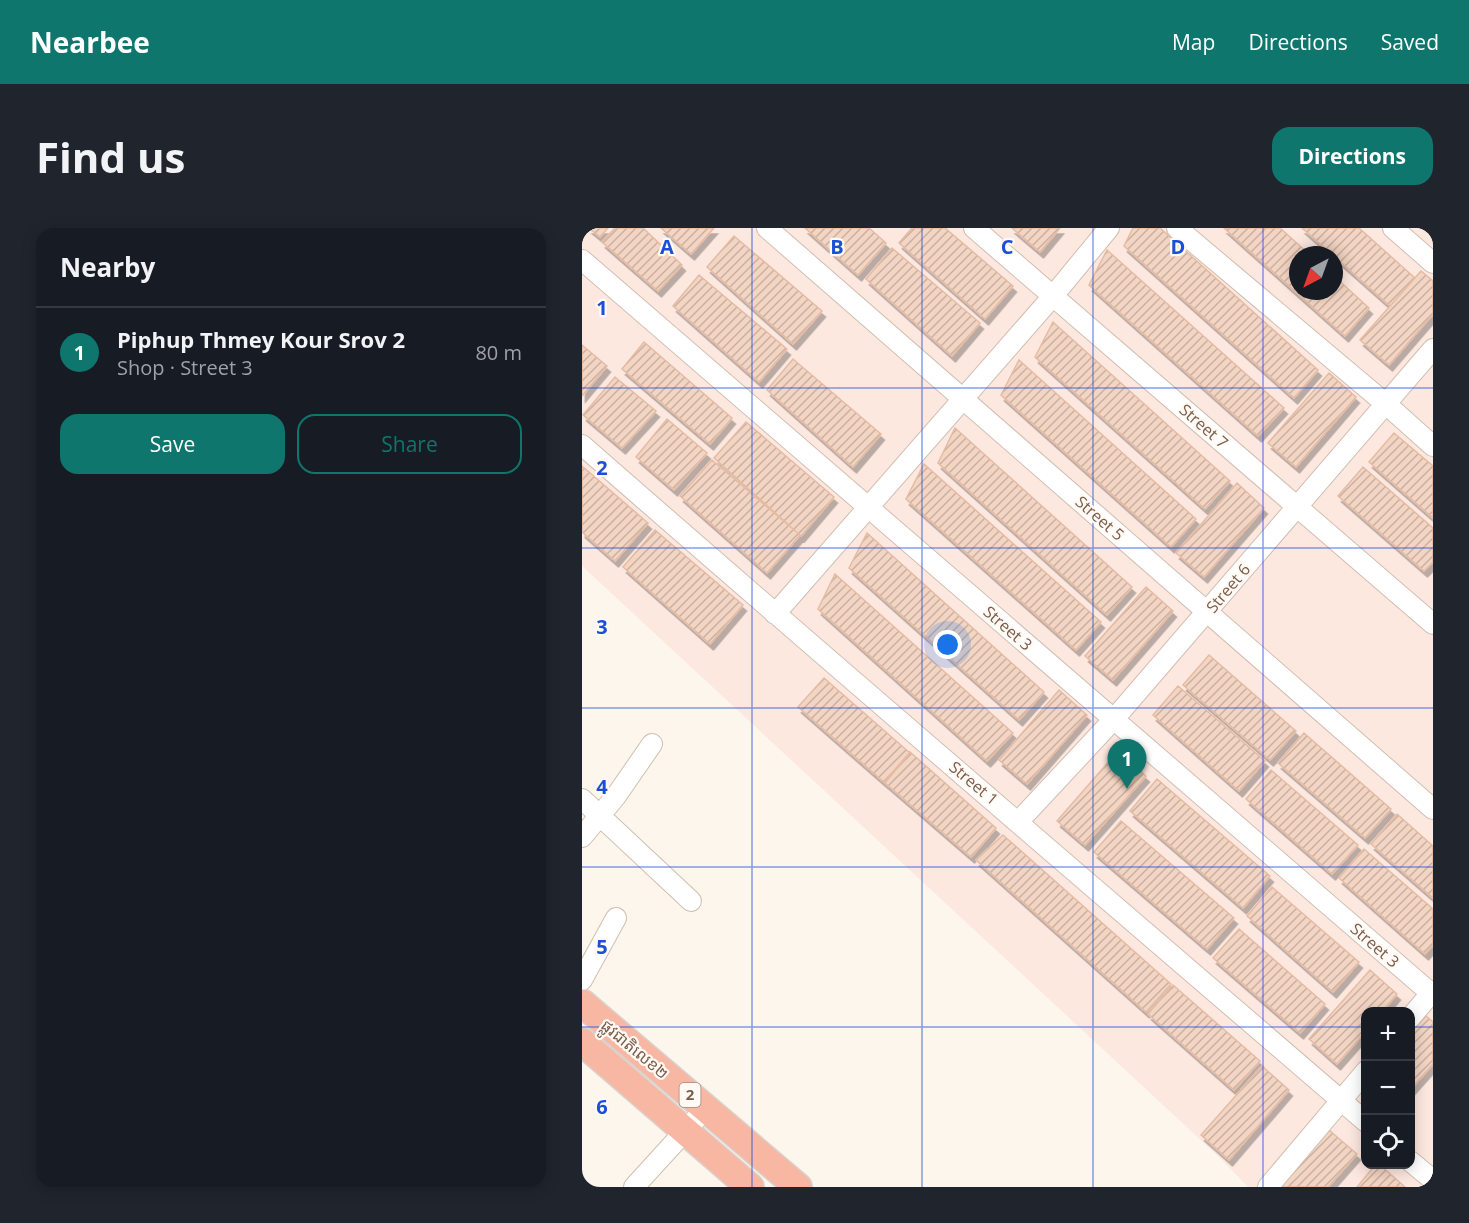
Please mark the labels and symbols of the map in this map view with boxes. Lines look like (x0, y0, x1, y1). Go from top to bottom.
text: A (660, 233, 674, 260)
text: B (830, 233, 844, 260)
text: C (1001, 233, 1014, 260)
text: D (1171, 233, 1185, 260)
north arrow (1289, 246, 1343, 300)
text: 1 (596, 294, 608, 321)
street label: Street 7 (1175, 399, 1233, 453)
text: 2 (596, 454, 608, 481)
street label: Street 5 (1071, 491, 1129, 545)
street label: Street 6 (1201, 559, 1255, 617)
street label: Street 3 (979, 601, 1037, 655)
text: 3 (596, 613, 608, 640)
your location (933, 630, 962, 659)
pin: 1 (1108, 740, 1146, 789)
street label: Street 1 (945, 756, 1003, 810)
text: 4 (596, 773, 608, 800)
street label: Street 3 (1346, 918, 1404, 972)
text: 5 (596, 933, 608, 960)
street label: ផ្លូវជាតិលេខ២ (594, 1014, 673, 1087)
road number: 2 (680, 1083, 700, 1107)
text: 6 (596, 1093, 608, 1120)

